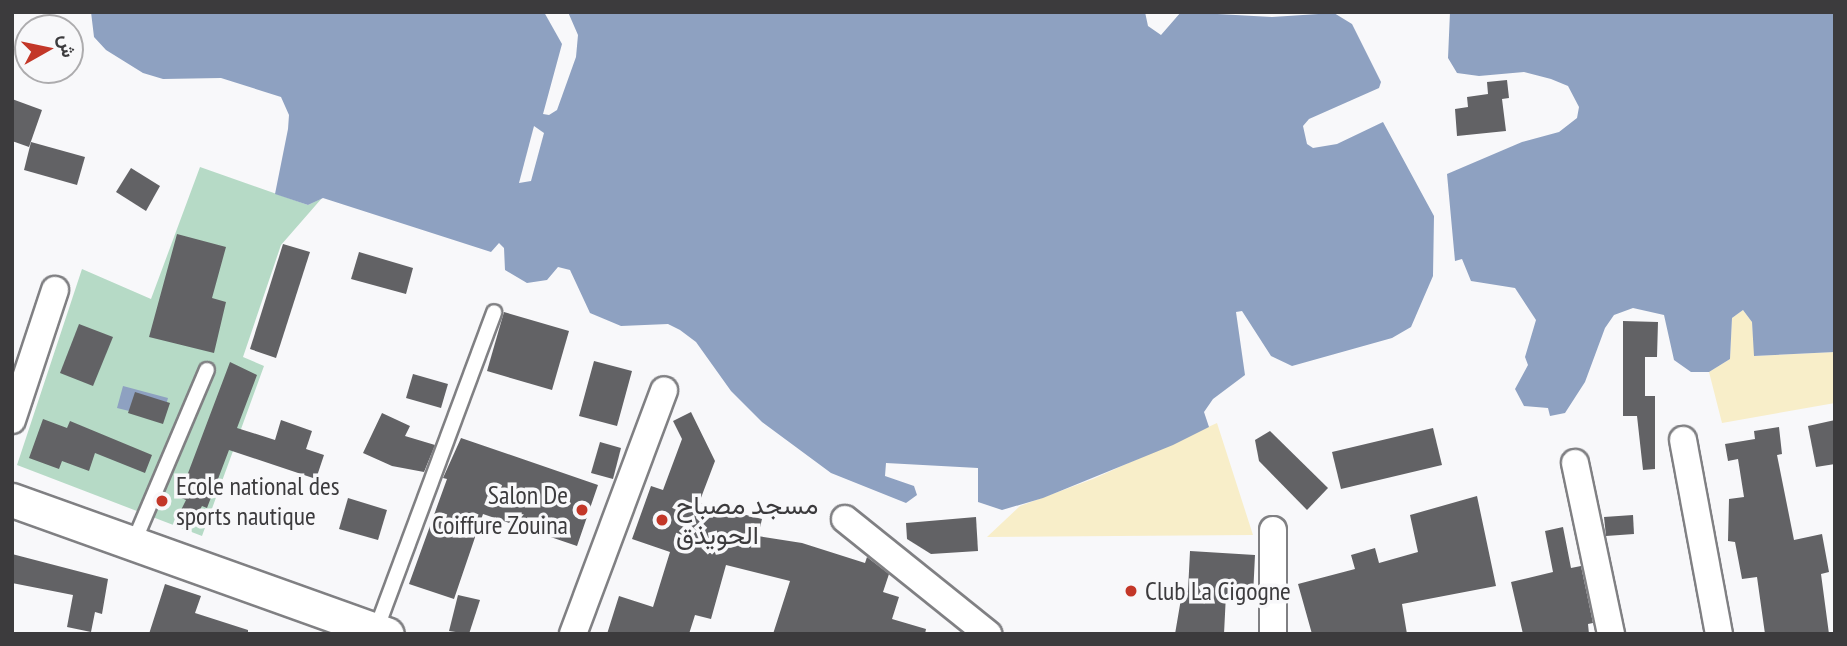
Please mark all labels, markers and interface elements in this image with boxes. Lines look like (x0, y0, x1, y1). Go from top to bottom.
north arrow (14, 14, 84, 84)
text: ش (54, 33, 81, 59)
place label: Ecole national des sports nautique (176, 470, 340, 532)
place label: Salon De Coiffure Zouina (432, 479, 568, 540)
place label: مسجد مصباح الحويذق (676, 489, 818, 550)
marker: Ecole national des sports nautique (154, 493, 170, 509)
marker: Salon De Coiffure Zouina (574, 502, 590, 518)
marker: مسجد مصباح الحويذق (654, 512, 670, 528)
place label: Club La Cigogne (1145, 575, 1291, 607)
marker: Club La Cigogne (1123, 583, 1139, 599)

